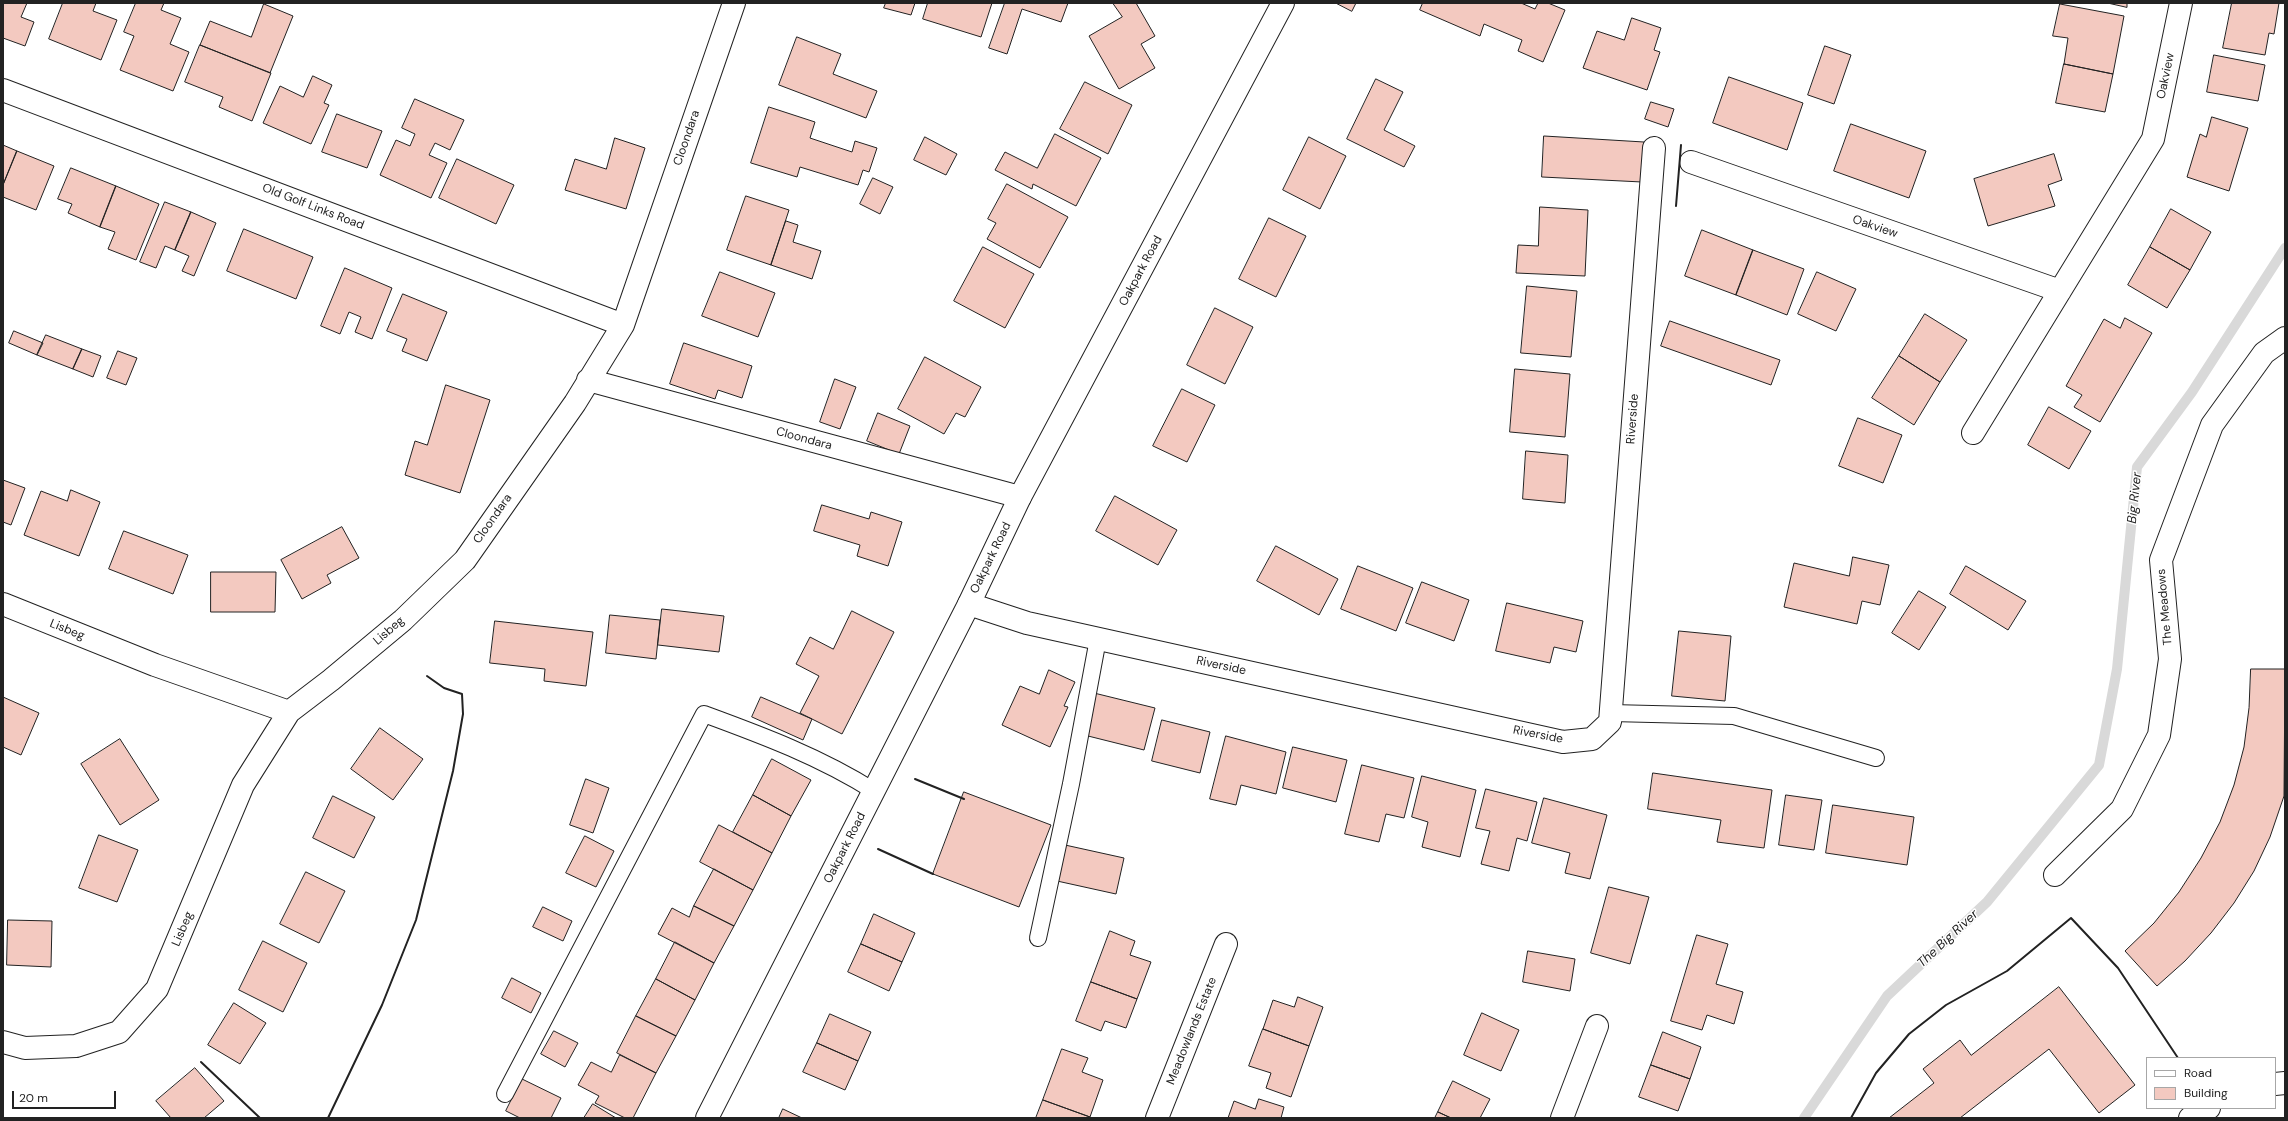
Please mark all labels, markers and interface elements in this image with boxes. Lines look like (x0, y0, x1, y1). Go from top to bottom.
street label: Oakview (2154, 52, 2178, 100)
street label: Cloondara (671, 109, 703, 167)
street label: Old Golf Links Road (260, 181, 366, 233)
street label: Oakview (1851, 213, 1899, 241)
street label: Oakpark Road (1116, 233, 1166, 309)
street label: Riverside (1624, 393, 1642, 445)
street label: Cloondara (774, 425, 834, 453)
water label: Big River (2125, 471, 2145, 525)
street label: Cloondara (471, 491, 515, 547)
street label: Oakpark Road (968, 520, 1014, 596)
street label: The Meadows (2154, 568, 2176, 646)
street label: Lisbeg (371, 614, 407, 648)
street label: Lisbeg (48, 617, 86, 643)
street label: Riverside (1195, 654, 1247, 678)
street label: Riverside (1512, 723, 1564, 747)
street label: Oakpark Road (821, 810, 869, 886)
water label: The Big River (1914, 907, 1982, 971)
street label: Lisbeg (169, 910, 197, 948)
street label: Meadowlands Estate (1164, 975, 1220, 1087)
legend (2146, 1057, 2276, 1109)
text: Road (2184, 1065, 2212, 1081)
scale bar (14, 1083, 118, 1109)
text: Building (2184, 1085, 2228, 1101)
text: 20 m (19, 1090, 48, 1106)

